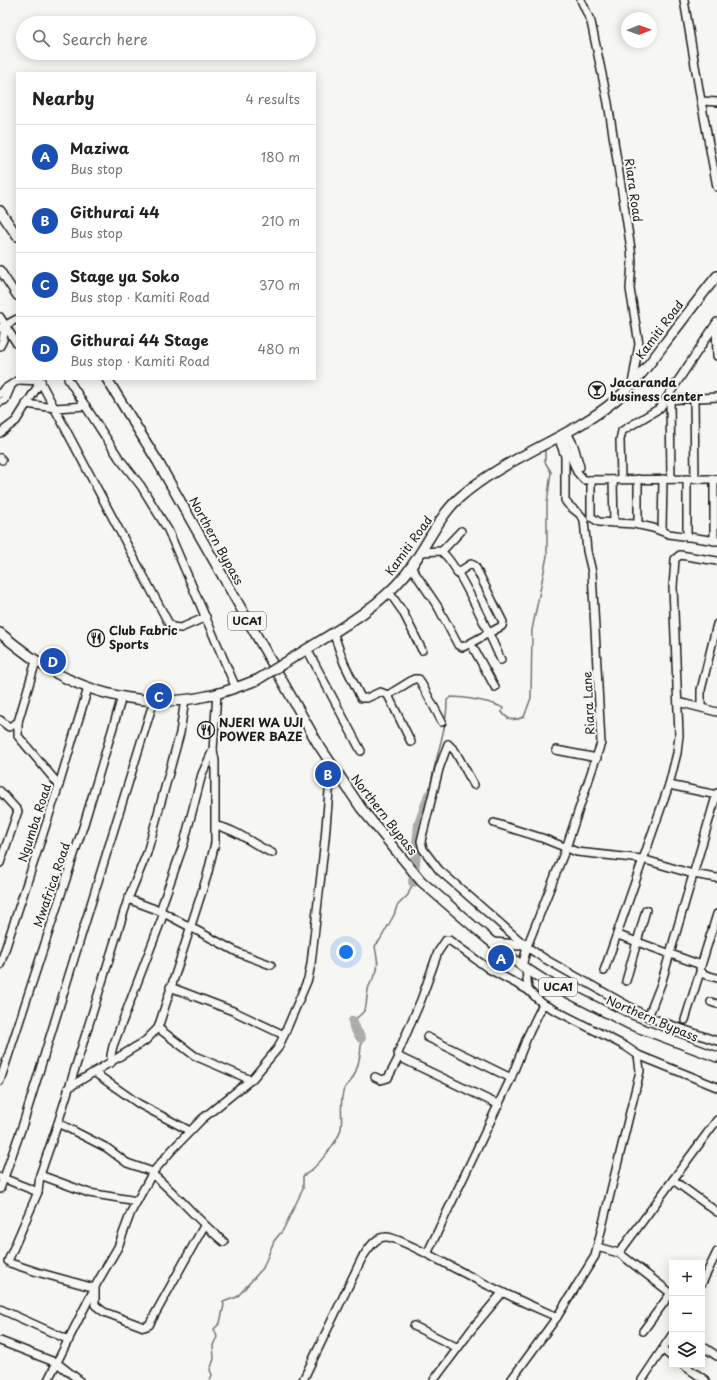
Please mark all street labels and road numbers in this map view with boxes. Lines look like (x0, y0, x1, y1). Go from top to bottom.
street label: Riara Road (621, 157, 647, 223)
street label: Kamiti Road (631, 296, 687, 363)
street label: Northern Bypass (185, 493, 249, 588)
street label: Kamiti Road (380, 512, 436, 579)
road number: UCA1 (228, 612, 266, 630)
street label: Riara Lane (577, 670, 599, 735)
street label: Northern Bypass (347, 770, 422, 859)
street label: Ngumba Road (13, 781, 55, 864)
street label: Mwafrica Road (28, 840, 74, 929)
road number: UCA1 (539, 978, 577, 996)
street label: Northern Bypass (604, 991, 701, 1046)

